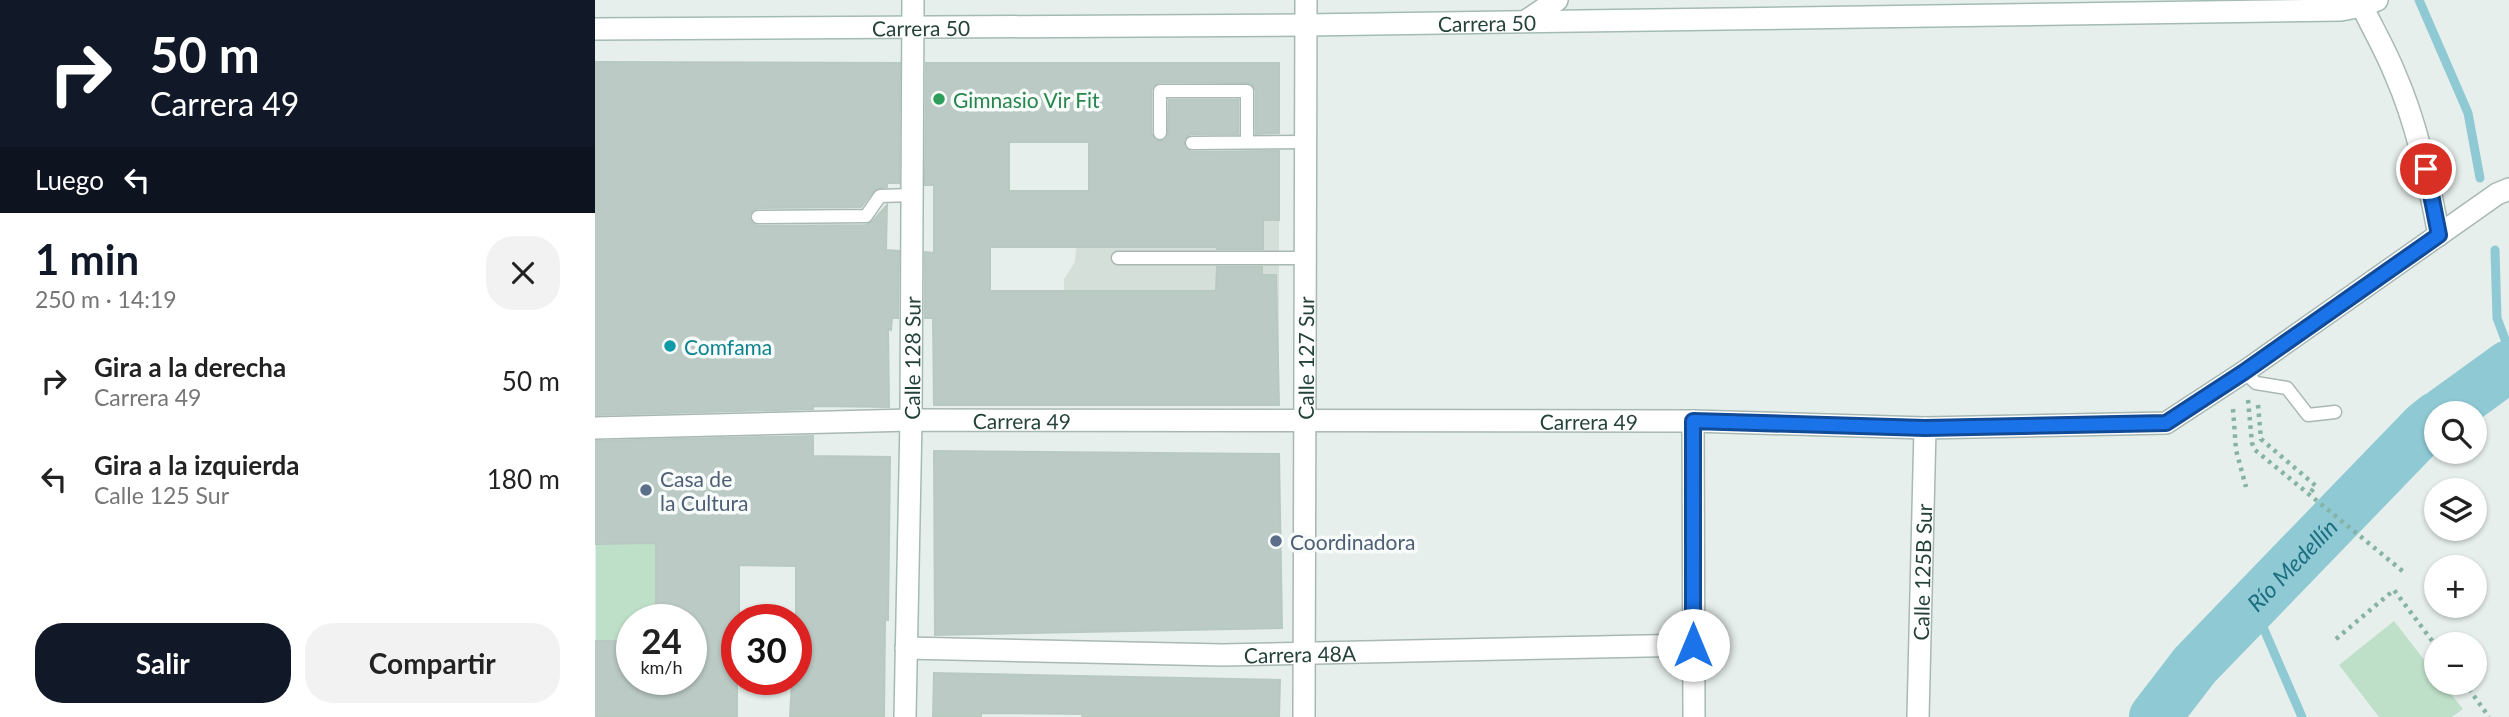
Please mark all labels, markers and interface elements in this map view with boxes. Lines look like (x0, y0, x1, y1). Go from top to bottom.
street label: Carrera 50 (1438, 9, 1536, 36)
street label: Carrera 50 (872, 14, 970, 40)
text: 50 m (150, 25, 260, 83)
icon: right (35, 28, 126, 119)
text: Carrera 49 (150, 84, 299, 123)
place label: Gimnasio Vir Fit (953, 87, 1100, 112)
marker: Gimnasio Vir Fit (931, 91, 947, 107)
pin (2396, 139, 2456, 199)
icon: arrive (2407, 150, 2445, 188)
icon: left (118, 161, 156, 199)
text: Luego (35, 164, 104, 196)
text: 1 min (35, 234, 139, 284)
button: close (486, 236, 560, 310)
text: 250 m · 14:19 (35, 285, 177, 313)
street label: Calle 128 Sur (899, 296, 924, 420)
street label: Calle 127 Sur (1292, 296, 1318, 420)
place label: Comfama (684, 334, 772, 359)
marker: Comfama (662, 338, 678, 354)
text: Gira a la derecha (94, 351, 286, 383)
icon: right (35, 362, 73, 400)
text: 50 m (502, 365, 560, 397)
text: Carrera 49 (94, 383, 201, 411)
map controls (2424, 401, 2487, 695)
button: search (2424, 401, 2487, 464)
street label: Carrera 49 (973, 408, 1071, 433)
street label: Carrera 49 (1540, 408, 1638, 433)
text: Gira a la izquierda (94, 449, 300, 481)
icon: left (35, 460, 73, 498)
text: 180 m (487, 463, 560, 495)
place label: Casa de la Cultura (660, 466, 748, 515)
button: layers (2424, 478, 2487, 541)
text: Calle 125 Sur (94, 481, 229, 509)
marker: Casa de la Cultura (638, 482, 654, 498)
street label: Calle 125B Sur (1907, 503, 1936, 641)
water label: Río Medellín (2241, 513, 2343, 617)
place label: Coordinadora (1290, 529, 1415, 554)
marker: Coordinadora (1268, 533, 1284, 549)
button: + (2424, 555, 2487, 618)
speed limit sign: 30 (721, 604, 812, 695)
position arrow (1656, 608, 1730, 682)
text: 24 (641, 619, 682, 661)
button: Salir (35, 623, 291, 703)
button: Compartir (305, 623, 560, 703)
button: − (2424, 632, 2487, 695)
street label: Carrera 48A (1243, 640, 1357, 667)
text: km/h (640, 656, 683, 678)

